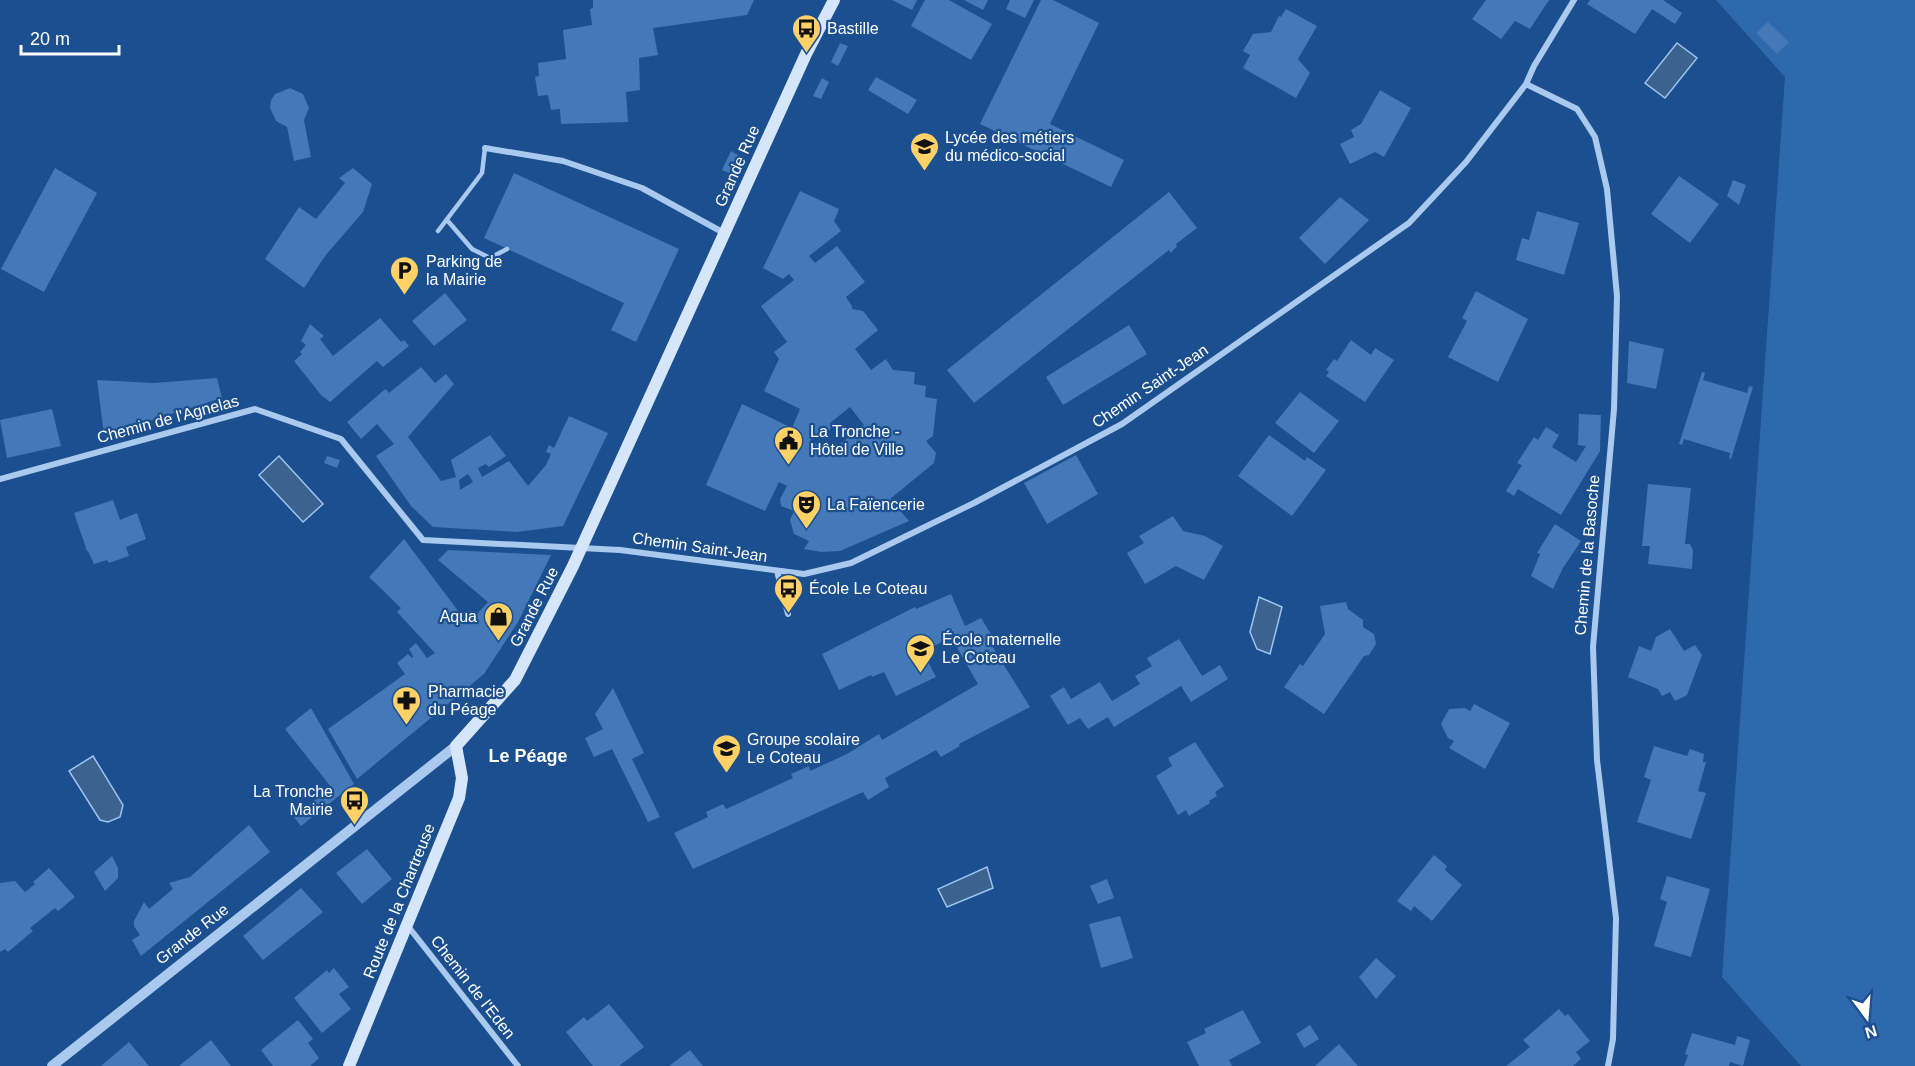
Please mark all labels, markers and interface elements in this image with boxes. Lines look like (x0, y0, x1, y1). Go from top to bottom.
bus stop icon: Bastille (790, 12, 822, 54)
scale bar (21, 18, 118, 56)
place label: Bastille (827, 20, 879, 37)
text: 20 m (30, 29, 70, 49)
street label: Grande Rue (712, 123, 763, 209)
place label: Lycée des métiers du médico-social (945, 129, 1074, 164)
school or university icon: Lycée des métiers du médico-social (908, 130, 940, 172)
place label: Parking de la Mairie (426, 253, 503, 288)
parking icon: Parking de la Mairie (389, 254, 421, 296)
street label: Chemin Saint-Jean (1089, 341, 1211, 431)
street label: Chemin de l'Agnelas (95, 392, 241, 446)
place label: La Tronche - Hôtel de Ville (810, 423, 904, 458)
public building icon: La Tronche - Hôtel de Ville (773, 424, 805, 466)
street label: Chemin de la Basoche (1572, 474, 1602, 636)
theatre icon: La Faïencerie (790, 488, 822, 530)
place label: La Faïencerie (827, 496, 925, 513)
street label: Chemin Saint-Jean (631, 529, 769, 565)
street label: Grande Rue (507, 564, 561, 650)
bus stop icon: École Le Coteau (772, 572, 804, 614)
place label: École Le Coteau (809, 579, 927, 597)
shop icon: Aqua (482, 600, 514, 642)
place label: Aqua (440, 608, 477, 625)
place label: École maternelle Le Coteau (942, 630, 1061, 666)
school or university icon: École maternelle Le Coteau (905, 632, 937, 674)
place label: Pharmacie du Péage (428, 683, 505, 718)
pharmacy icon: Pharmacie du Péage (391, 684, 423, 726)
place label: Groupe scolaire Le Coteau (747, 731, 860, 766)
school or university icon: Groupe scolaire Le Coteau (710, 732, 742, 774)
district label: Le Péage (488, 746, 568, 766)
place label: La Tronche Mairie (253, 783, 333, 818)
bus stop icon: La Tronche Mairie (338, 784, 370, 826)
street label: Route de la Chartreuse (360, 821, 438, 981)
street label: Grande Rue (152, 900, 232, 968)
street label: Chemin de l'Eden (428, 932, 518, 1042)
north arrow (1837, 988, 1897, 1048)
text: N (1863, 1022, 1879, 1042)

